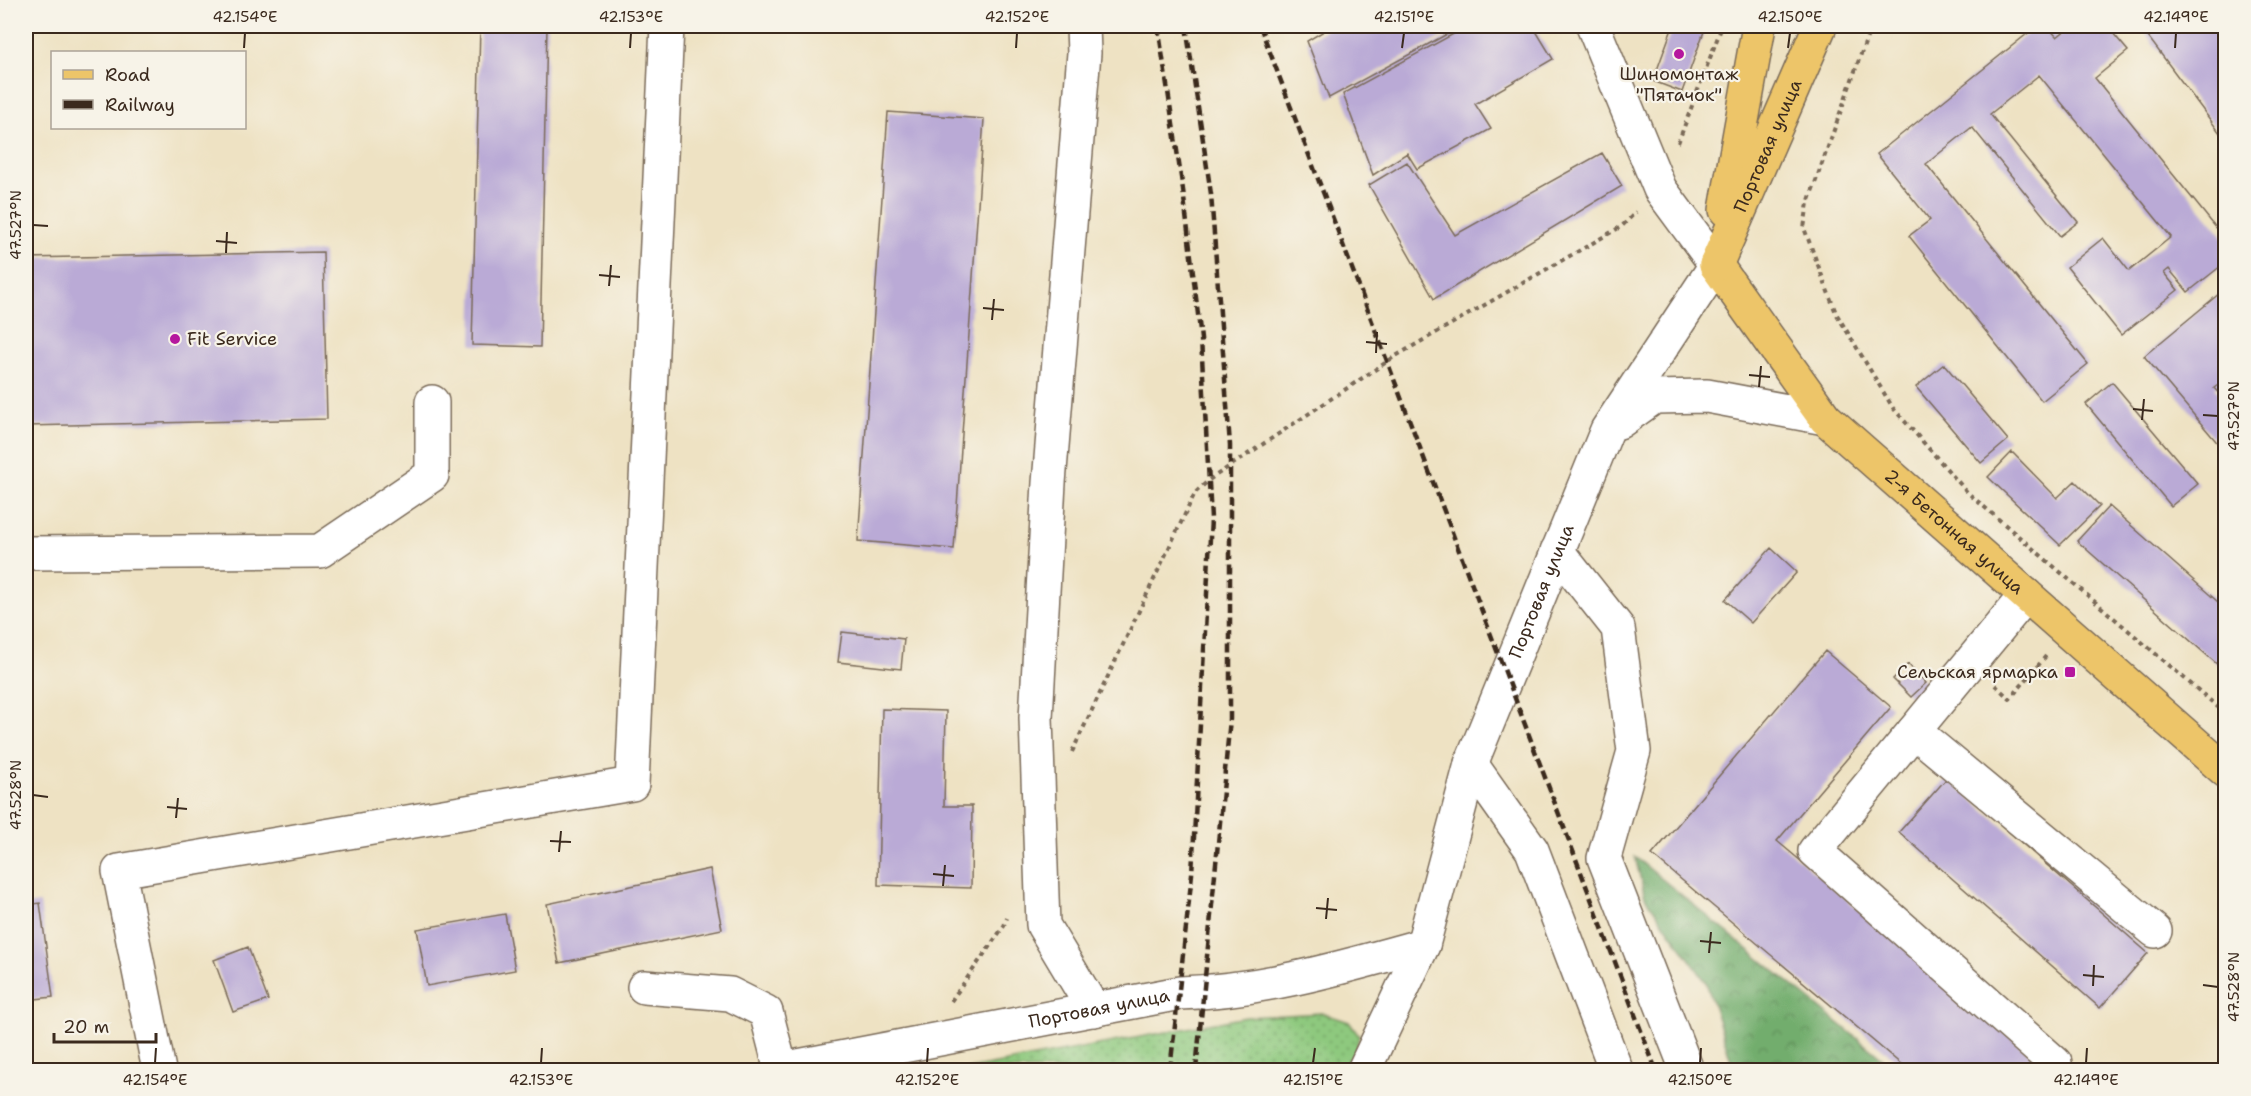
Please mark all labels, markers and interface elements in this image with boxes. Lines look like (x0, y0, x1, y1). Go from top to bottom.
text: 42.154°E (213, 7, 277, 27)
text: 42.153°E (599, 7, 663, 27)
text: 42.152°E (985, 7, 1049, 27)
text: 42.151°E (1374, 7, 1434, 27)
text: 42.150°E (1757, 7, 1823, 27)
text: 42.149°E (2143, 7, 2209, 27)
marker: Шиномонтаж "Пятачок" (1672, 47, 1686, 61)
legend (51, 51, 246, 129)
place label: Шиномонтаж "Пятачок" (1620, 62, 1739, 107)
text: Road (105, 63, 150, 87)
street label: Портовая улица (1728, 75, 1807, 216)
text: Railway (105, 93, 175, 117)
text: 47.527°N (6, 190, 26, 260)
place label: Fit Service (187, 327, 277, 351)
marker: Fit Service (168, 332, 182, 346)
text: 47.527°N (2224, 381, 2244, 451)
street label: 2-я Бетонная улица (1879, 464, 2029, 600)
street label: Портовая улица (1503, 520, 1579, 662)
place label: Сельская ярмарка (1897, 660, 2058, 684)
marker: Сельская ярмарка (2063, 665, 2077, 679)
text: 47.528°N (6, 760, 26, 830)
text: 47.528°N (2224, 952, 2244, 1022)
street label: Портовая улица (1027, 983, 1172, 1034)
scale bar (54, 1006, 156, 1044)
text: 20 m (63, 1015, 109, 1039)
text: 42.154°E (123, 1070, 187, 1090)
text: 42.153°E (509, 1070, 573, 1090)
text: 42.152°E (895, 1070, 959, 1090)
text: 42.151°E (1283, 1070, 1343, 1090)
text: 42.150°E (1667, 1070, 1733, 1090)
text: 42.149°E (2053, 1070, 2119, 1090)

